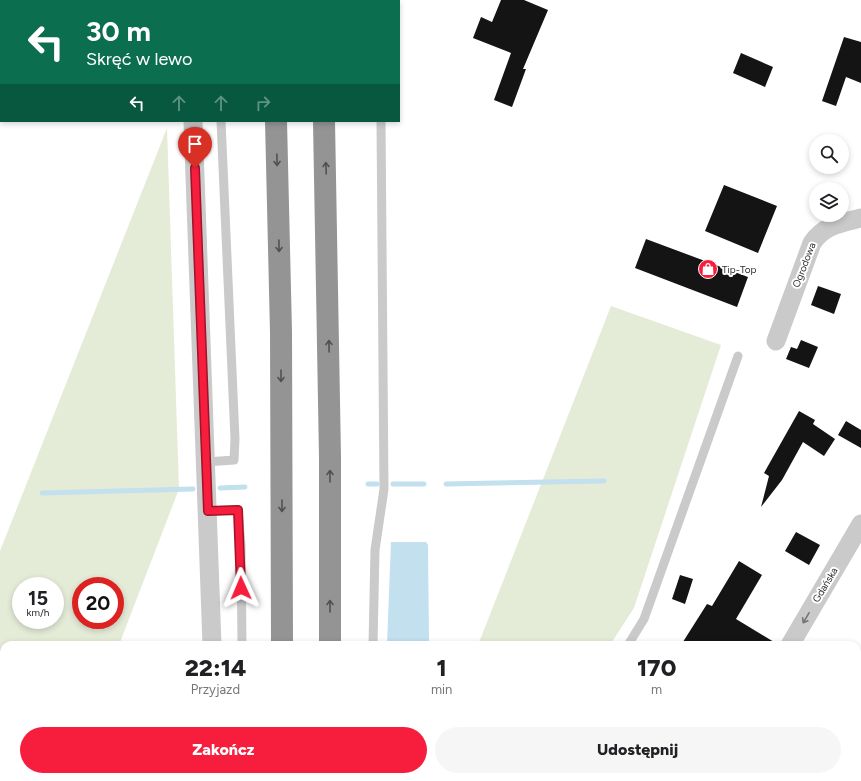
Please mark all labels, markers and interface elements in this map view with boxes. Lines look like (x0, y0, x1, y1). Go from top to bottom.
text: 30 m (86, 14, 151, 48)
icon: left (20, 16, 72, 68)
text: Skręć w lewo (86, 48, 192, 70)
icon: left (126, 92, 148, 114)
icon: ahead (168, 92, 190, 114)
icon: ahead (210, 92, 232, 114)
icon: right (252, 92, 274, 114)
pin (178, 127, 212, 168)
icon: arrive (184, 133, 206, 155)
map controls (809, 134, 849, 222)
button: search (809, 134, 849, 174)
one-way arrow (273, 153, 281, 166)
one-way arrow (322, 162, 329, 175)
button: layers (809, 182, 849, 222)
one-way arrow (275, 239, 283, 252)
street label: Ogrodowa (789, 241, 819, 289)
shop icon: Tip-Top (697, 258, 719, 280)
place label: Tip-Top (722, 263, 757, 276)
one-way arrow (325, 340, 333, 353)
one-way arrow (277, 369, 285, 382)
one-way arrow (326, 470, 334, 483)
one-way arrow (278, 499, 286, 512)
street label: Gdańska (809, 565, 841, 605)
position arrow (220, 567, 262, 609)
speed limit sign: 20 (72, 577, 124, 629)
text: 15 (28, 586, 48, 610)
one-way arrow (326, 600, 334, 613)
text: km/h (27, 606, 49, 619)
one-way arrow (801, 612, 809, 624)
text: 22:14 (185, 653, 246, 682)
text: 1 (436, 653, 447, 682)
text: 170 (637, 653, 676, 682)
text: Przyjazd (191, 682, 240, 697)
text: min (431, 682, 452, 697)
text: m (651, 682, 662, 697)
button: Zakończ (20, 727, 427, 773)
button: Udostępnij (435, 727, 841, 773)

